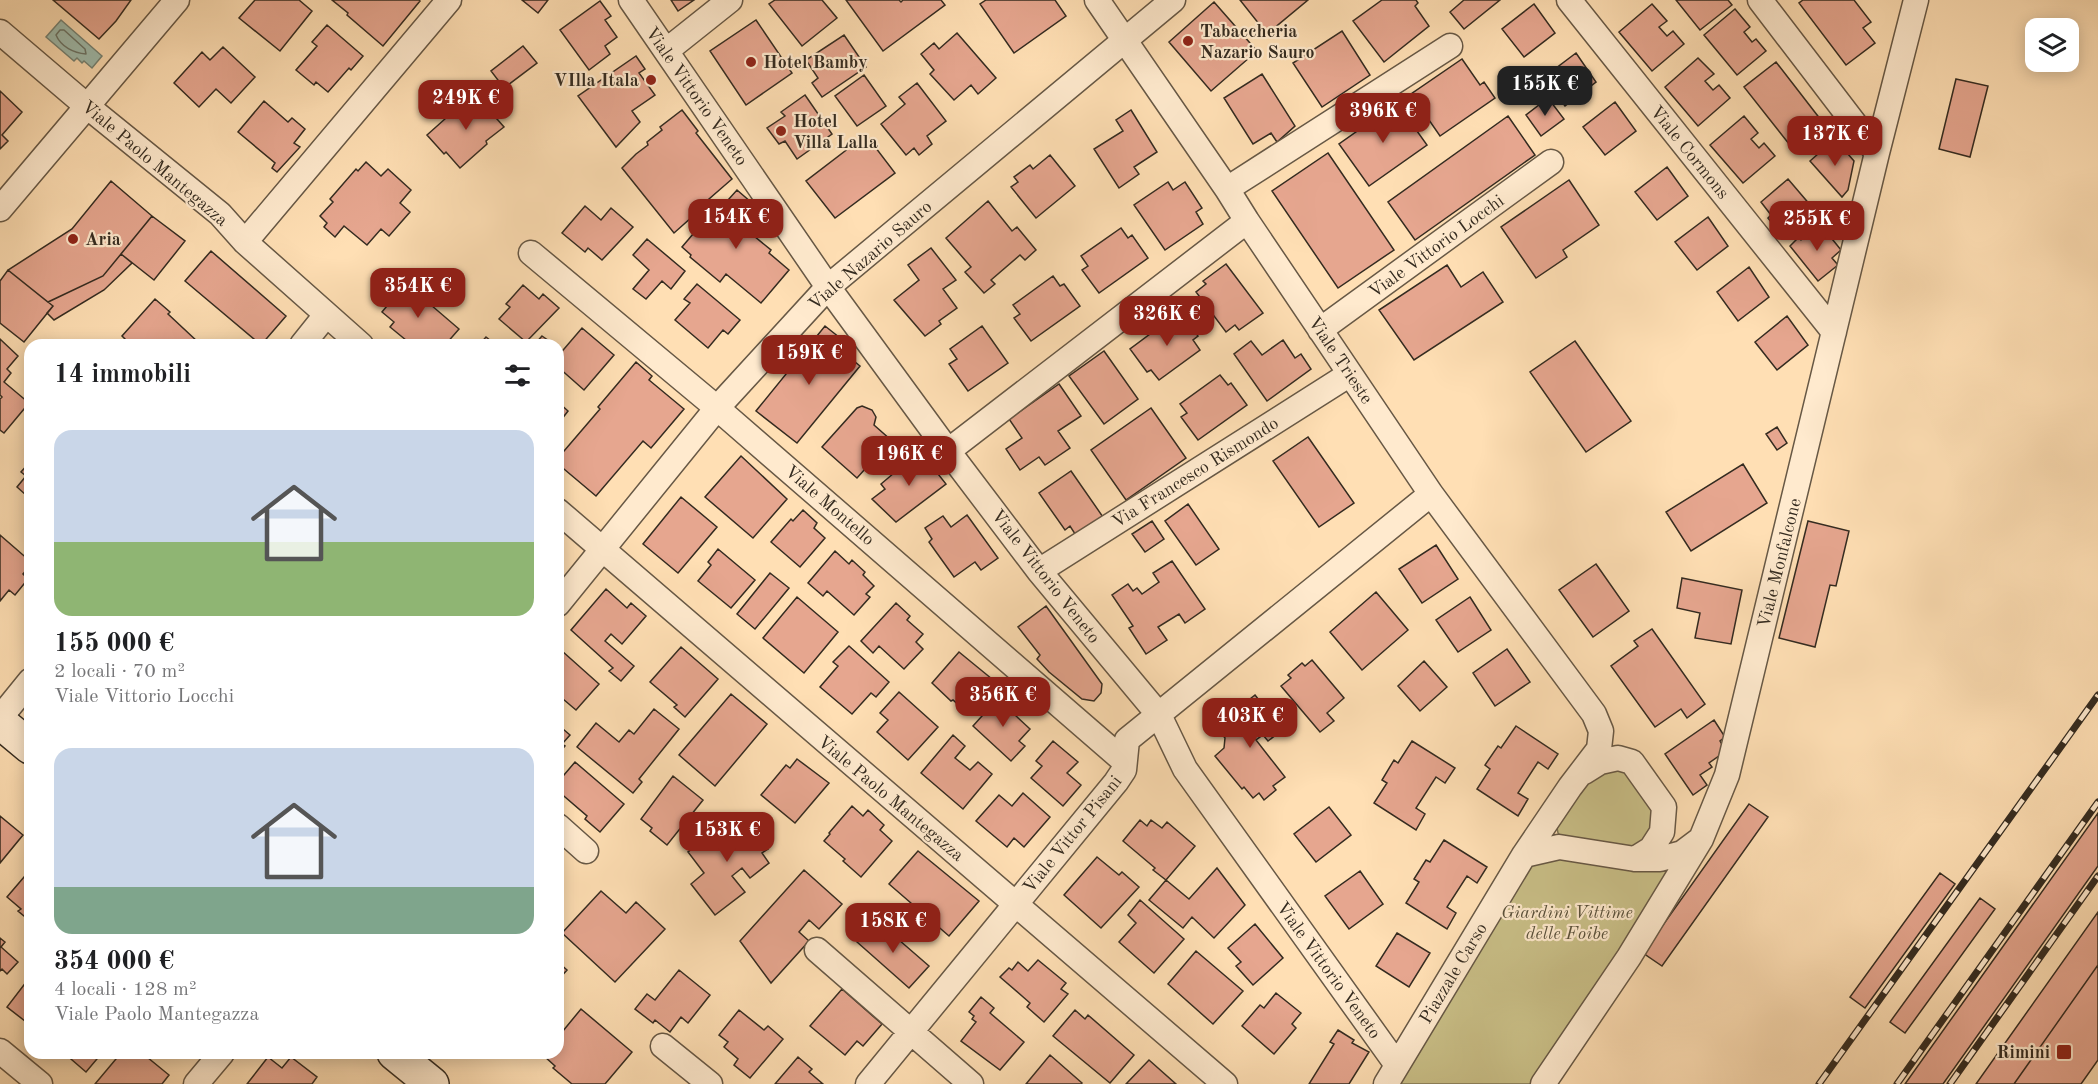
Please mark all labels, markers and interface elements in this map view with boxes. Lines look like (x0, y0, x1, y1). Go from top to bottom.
map controls (2025, 18, 2079, 72)
button: layers (2025, 18, 2079, 72)
place label: Tabaccheria Nazario Sauro (1200, 23, 1315, 62)
street label: Viale Vittorio Veneto (642, 24, 751, 169)
marker: Tabaccheria Nazario Sauro (1181, 34, 1195, 48)
place label: Hotel Bamby (763, 54, 868, 72)
marker: Hotel Bamby (744, 55, 758, 69)
pin: 155K € (1496, 66, 1594, 117)
place label: VIlla Itala (554, 72, 639, 90)
marker: VIlla Itala (644, 73, 658, 87)
text: 155K € (1511, 75, 1579, 95)
pin: 249K € (417, 80, 515, 131)
text: 249K € (432, 89, 500, 109)
pin: 396K € (1334, 93, 1432, 144)
street label: Viale Paolo Mantegazza (78, 97, 231, 230)
text: 396K € (1349, 102, 1417, 122)
street label: Viale Cormons (1646, 103, 1732, 203)
place label: Hotel Villa Lalla (793, 113, 878, 152)
pin: 137K € (1786, 116, 1884, 167)
marker: Hotel Villa Lalla (774, 124, 788, 138)
text: 137K € (1801, 125, 1869, 145)
street label: Viale Vittorio Locchi (1366, 192, 1508, 302)
street label: Viale Nazario Sauro (806, 197, 936, 314)
pin: 154K € (687, 199, 785, 250)
pin: 255K € (1768, 201, 1866, 252)
text: 154K € (702, 208, 770, 228)
text: 255K € (1783, 210, 1851, 230)
place label: Aria (85, 231, 121, 249)
marker: Aria (66, 232, 80, 246)
pin: 354K € (369, 268, 467, 319)
text: 354K € (384, 277, 452, 297)
pin: 326K € (1118, 296, 1216, 347)
text: 326K € (1133, 305, 1201, 325)
street label: Viale Trieste (1305, 314, 1376, 407)
pin: 159K € (760, 335, 858, 386)
text: 159K € (775, 344, 843, 364)
icon: filters (501, 359, 534, 392)
text: 14 immobili (54, 362, 191, 388)
street label: Via Francesco Rismondo (1109, 414, 1282, 532)
pin: 196K € (860, 436, 958, 487)
text: 196K € (875, 445, 943, 465)
street label: Viale Montello (781, 462, 878, 549)
icon: home (240, 469, 348, 577)
street label: Viale Monfalcone (1755, 496, 1805, 630)
street label: Viale Vittorio Veneto (988, 506, 1103, 647)
text: 155 000 € (54, 631, 174, 657)
text: 2 locali · 70 m² (54, 662, 185, 682)
pin: 356K € (954, 677, 1052, 728)
text: 356K € (969, 686, 1037, 706)
text: Viale Vittorio Locchi (54, 687, 234, 707)
pin: 403K € (1201, 698, 1299, 749)
text: 403K € (1216, 707, 1284, 727)
street label: Viale Paolo Mantegazza (814, 732, 967, 865)
street label: Viale Vittor Pisani (1020, 772, 1126, 897)
icon: home (240, 787, 348, 895)
pin: 153K € (678, 812, 776, 863)
text: 153K € (693, 821, 761, 841)
street label: Viale Vittorio Veneto (1273, 899, 1384, 1042)
pin: 158K € (844, 903, 942, 954)
park label: Giardini Vittime delle Foibe (1501, 904, 1633, 943)
text: 158K € (859, 912, 927, 932)
street label: Piazzale Carso (1417, 920, 1491, 1027)
text: 354 000 € (54, 949, 174, 975)
text: 4 locali · 128 m² (54, 980, 197, 1000)
text: Viale Paolo Mantegazza (54, 1005, 259, 1025)
marker: Rimini (2055, 1043, 2073, 1061)
place label: Rimini (1996, 1044, 2050, 1062)

